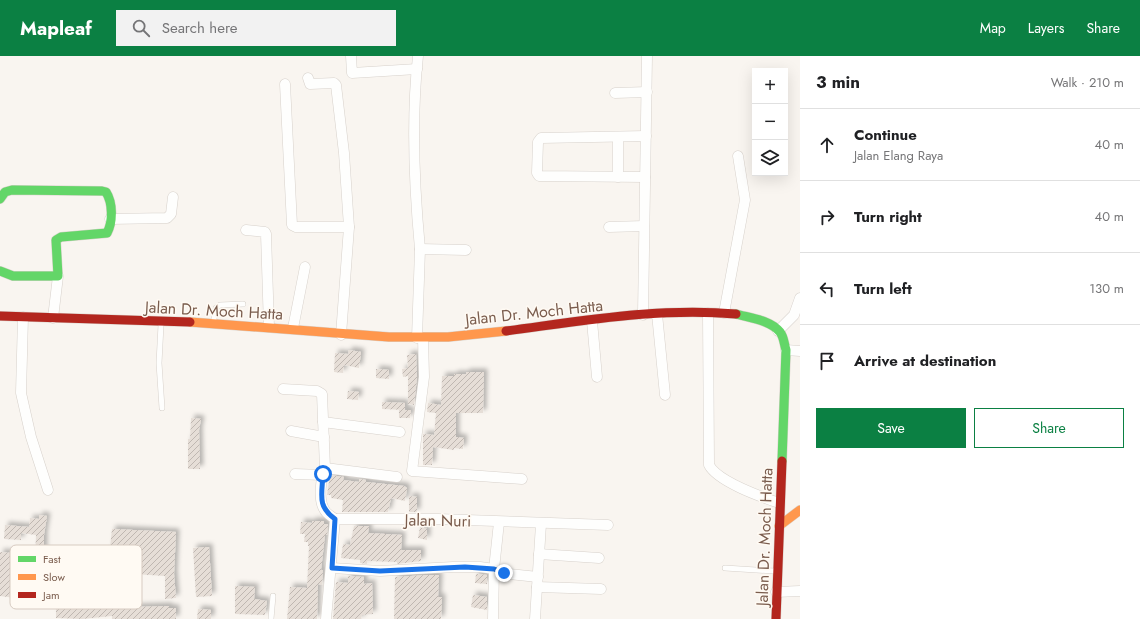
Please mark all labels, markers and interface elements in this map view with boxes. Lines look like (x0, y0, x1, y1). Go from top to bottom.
search box (116, 10, 396, 46)
text: Mapleaf (20, 15, 92, 42)
icon: search (130, 17, 152, 39)
text: Search here (162, 17, 238, 39)
text: Map (980, 18, 1006, 38)
text: Layers (1028, 18, 1064, 38)
text: Share (1086, 18, 1120, 38)
map controls (752, 68, 788, 176)
button: + (752, 68, 788, 104)
text: 3 min (816, 70, 860, 94)
text: Walk · 210 m (1051, 73, 1124, 92)
button: − (752, 104, 788, 140)
text: Continue (854, 124, 917, 146)
icon: ahead (816, 134, 838, 156)
text: 40 m (1095, 135, 1124, 154)
button: layers (752, 140, 788, 176)
text: Jalan Elang Raya (854, 146, 943, 165)
icon: right (816, 206, 838, 228)
text: Turn right (854, 206, 922, 228)
text: 40 m (1095, 207, 1124, 226)
icon: left (816, 278, 838, 300)
text: Turn left (854, 278, 912, 300)
text: 130 m (1089, 279, 1124, 298)
street label: Jalan Dr. Moch Hatta (462, 294, 604, 331)
street label: Jalan Dr. Moch Hatta (142, 295, 284, 326)
icon: arrive (816, 350, 838, 372)
text: Arrive at destination (854, 350, 996, 372)
button: Save (816, 408, 966, 448)
button: Share (974, 408, 1124, 448)
route start (314, 465, 332, 483)
street label: Jalan Dr. Moch Hatta (751, 468, 778, 608)
street label: Jalan Nuri (403, 508, 471, 533)
legend (10, 545, 142, 609)
text: Fast (43, 551, 61, 567)
route end (495, 564, 513, 582)
text: Slow (43, 569, 65, 585)
text: Jam (41, 587, 60, 603)

